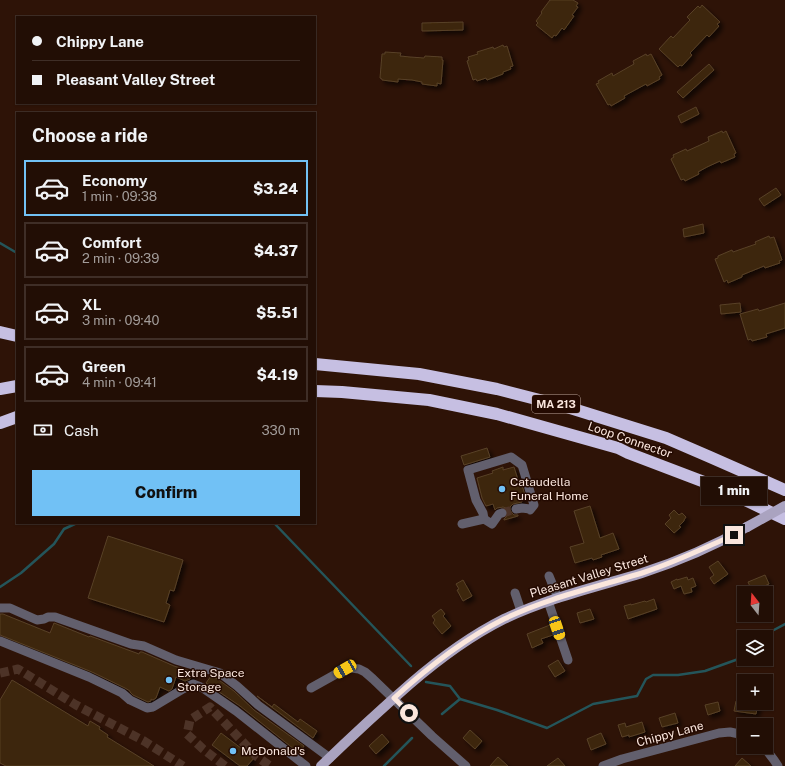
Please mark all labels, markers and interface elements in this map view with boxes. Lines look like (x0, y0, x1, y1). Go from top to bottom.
text: Chippy Lane (56, 33, 144, 50)
text: Pleasant Valley Street (56, 71, 215, 88)
text: Choose a ride (32, 125, 148, 146)
icon: car (34, 170, 70, 206)
text: Economy (82, 172, 147, 189)
text: $3.24 (253, 180, 298, 197)
text: 1 min · 09:38 (82, 189, 157, 204)
icon: car (34, 232, 70, 268)
text: Comfort (82, 234, 142, 251)
text: $4.37 (254, 242, 298, 259)
text: 2 min · 09:39 (82, 251, 159, 266)
icon: car (34, 294, 70, 330)
text: XL (82, 296, 101, 313)
text: $5.51 (256, 304, 298, 321)
text: 3 min · 09:40 (82, 313, 160, 328)
icon: car (34, 356, 70, 392)
text: Green (82, 358, 126, 375)
text: $4.19 (257, 366, 298, 383)
text: 4 min · 09:41 (82, 375, 157, 390)
road number: MA 213 (532, 395, 580, 413)
icon: cash (32, 419, 54, 441)
street label: Loop Connector (586, 419, 674, 461)
text: Cash (64, 422, 99, 439)
text: 330 m (261, 423, 300, 438)
button: Confirm (32, 470, 300, 516)
place label: Cataudella Funeral Home (510, 475, 589, 503)
callout: 1 min (701, 477, 767, 505)
text: 1 min (718, 483, 750, 498)
marker: Cataudella Funeral Home (497, 484, 507, 494)
route end (725, 526, 743, 544)
street label: Pleasant Valley Street (528, 551, 650, 601)
north arrow (737, 586, 773, 622)
map controls (737, 586, 773, 754)
car (547, 615, 567, 641)
button: layers (737, 630, 773, 666)
car (332, 658, 358, 680)
place label: Extra Space Storage (177, 666, 245, 694)
button: + (737, 674, 773, 710)
marker: Extra Space Storage (164, 675, 174, 685)
route start (400, 704, 418, 722)
street label: Chippy Lane (635, 718, 705, 750)
button: − (737, 718, 773, 754)
place label: McDonald's (241, 744, 305, 758)
marker: McDonald's (228, 746, 238, 756)

